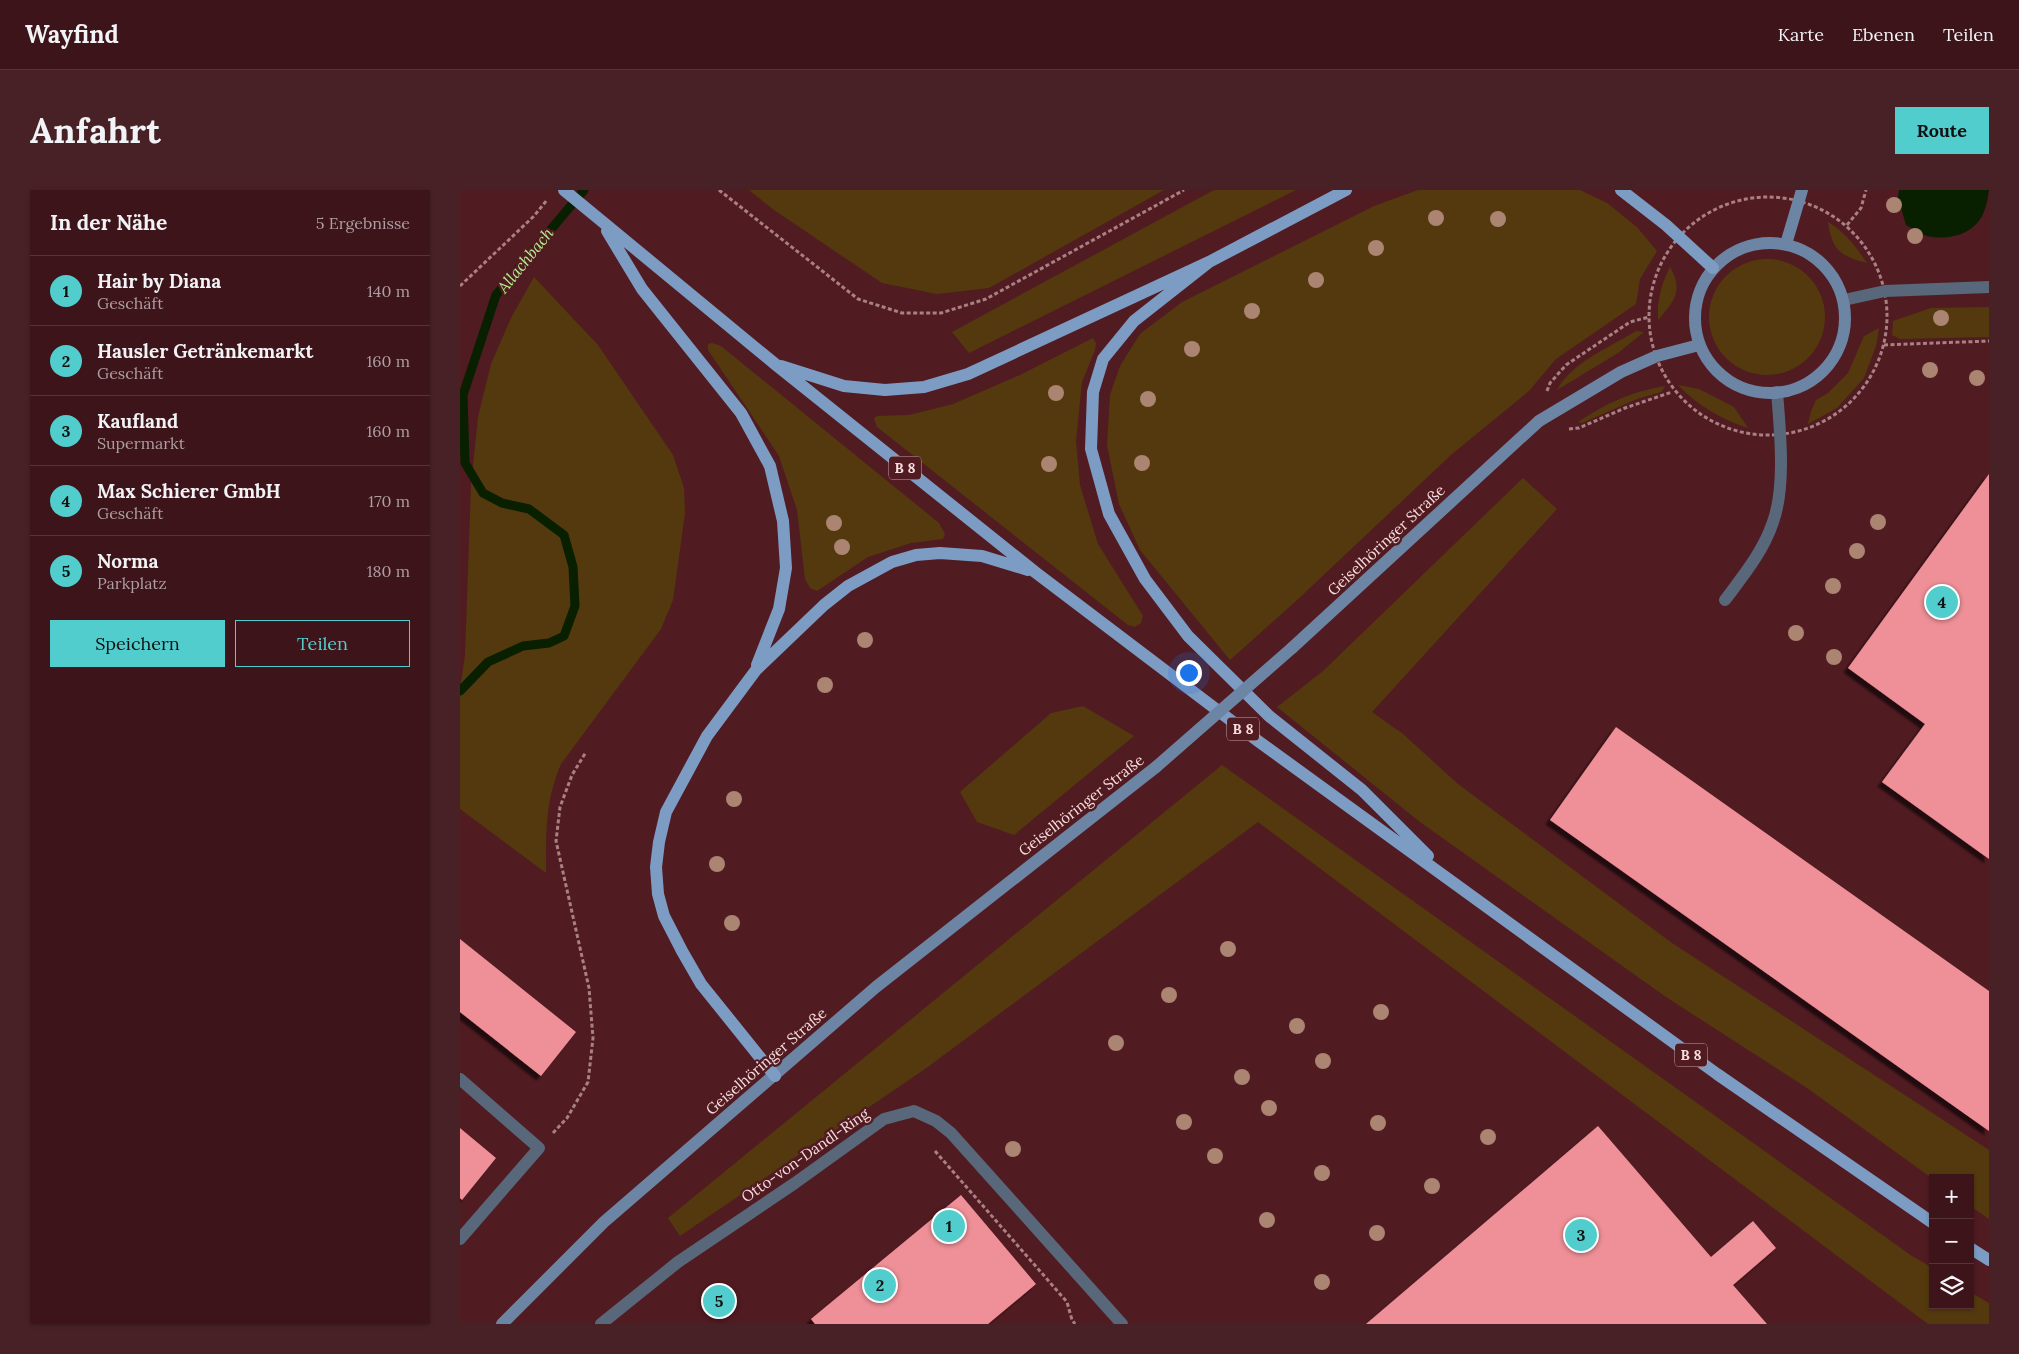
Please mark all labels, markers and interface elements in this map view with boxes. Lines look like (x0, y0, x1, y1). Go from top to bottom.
text: Wayfind (25, 19, 119, 50)
text: Karte (1778, 23, 1824, 46)
text: Ebenen (1852, 23, 1915, 46)
text: Teilen (1943, 23, 1994, 46)
button: Route (1895, 107, 1989, 154)
text: Anfahrt (30, 108, 161, 153)
text: In der Nähe (50, 209, 167, 236)
text: 5 Ergebnisse (316, 213, 410, 233)
water label: Allachbach (492, 223, 557, 297)
text: Hair by Diana (97, 269, 221, 293)
text: 1 (63, 281, 69, 301)
text: 140 m (367, 281, 410, 301)
text: Geschäft (97, 293, 163, 313)
text: Hausler Getränkemarkt (97, 339, 313, 363)
text: 2 (62, 351, 70, 371)
text: 160 m (366, 351, 410, 371)
text: Geschäft (97, 363, 163, 383)
text: Kaufland (97, 409, 178, 433)
text: 3 (62, 421, 70, 441)
text: 160 m (366, 421, 410, 441)
text: Supermarkt (97, 433, 185, 453)
road number: B 8 (889, 456, 921, 480)
text: Max Schierer GmbH (97, 479, 281, 503)
street label: Geiselhöringer Straße (1323, 481, 1449, 599)
text: 4 (62, 491, 70, 511)
text: 170 m (368, 491, 410, 511)
text: Geschäft (97, 503, 163, 523)
text: Norma (97, 549, 159, 573)
text: 5 (62, 561, 70, 581)
text: 180 m (367, 561, 410, 581)
text: Parkplatz (97, 573, 167, 593)
pin: 4 (1926, 583, 1958, 621)
button: Speichern (50, 620, 225, 667)
button: Teilen (235, 620, 410, 667)
your location (1176, 660, 1202, 686)
road number: B 8 (1227, 718, 1259, 740)
street label: Geiselhöringer Straße (1014, 750, 1148, 860)
street label: Geiselhöringer Straße (702, 1003, 830, 1119)
road number: B 8 (1675, 1044, 1707, 1066)
street label: Otto-von-Dandl-Ring (737, 1103, 873, 1206)
map controls (1929, 1174, 1974, 1309)
button: + (1929, 1174, 1974, 1219)
pin: 1 (933, 1207, 965, 1245)
pin: 3 (1565, 1216, 1597, 1254)
button: − (1929, 1219, 1974, 1264)
button: layers (1929, 1264, 1974, 1309)
pin: 2 (864, 1266, 896, 1304)
pin: 5 (703, 1282, 735, 1320)

